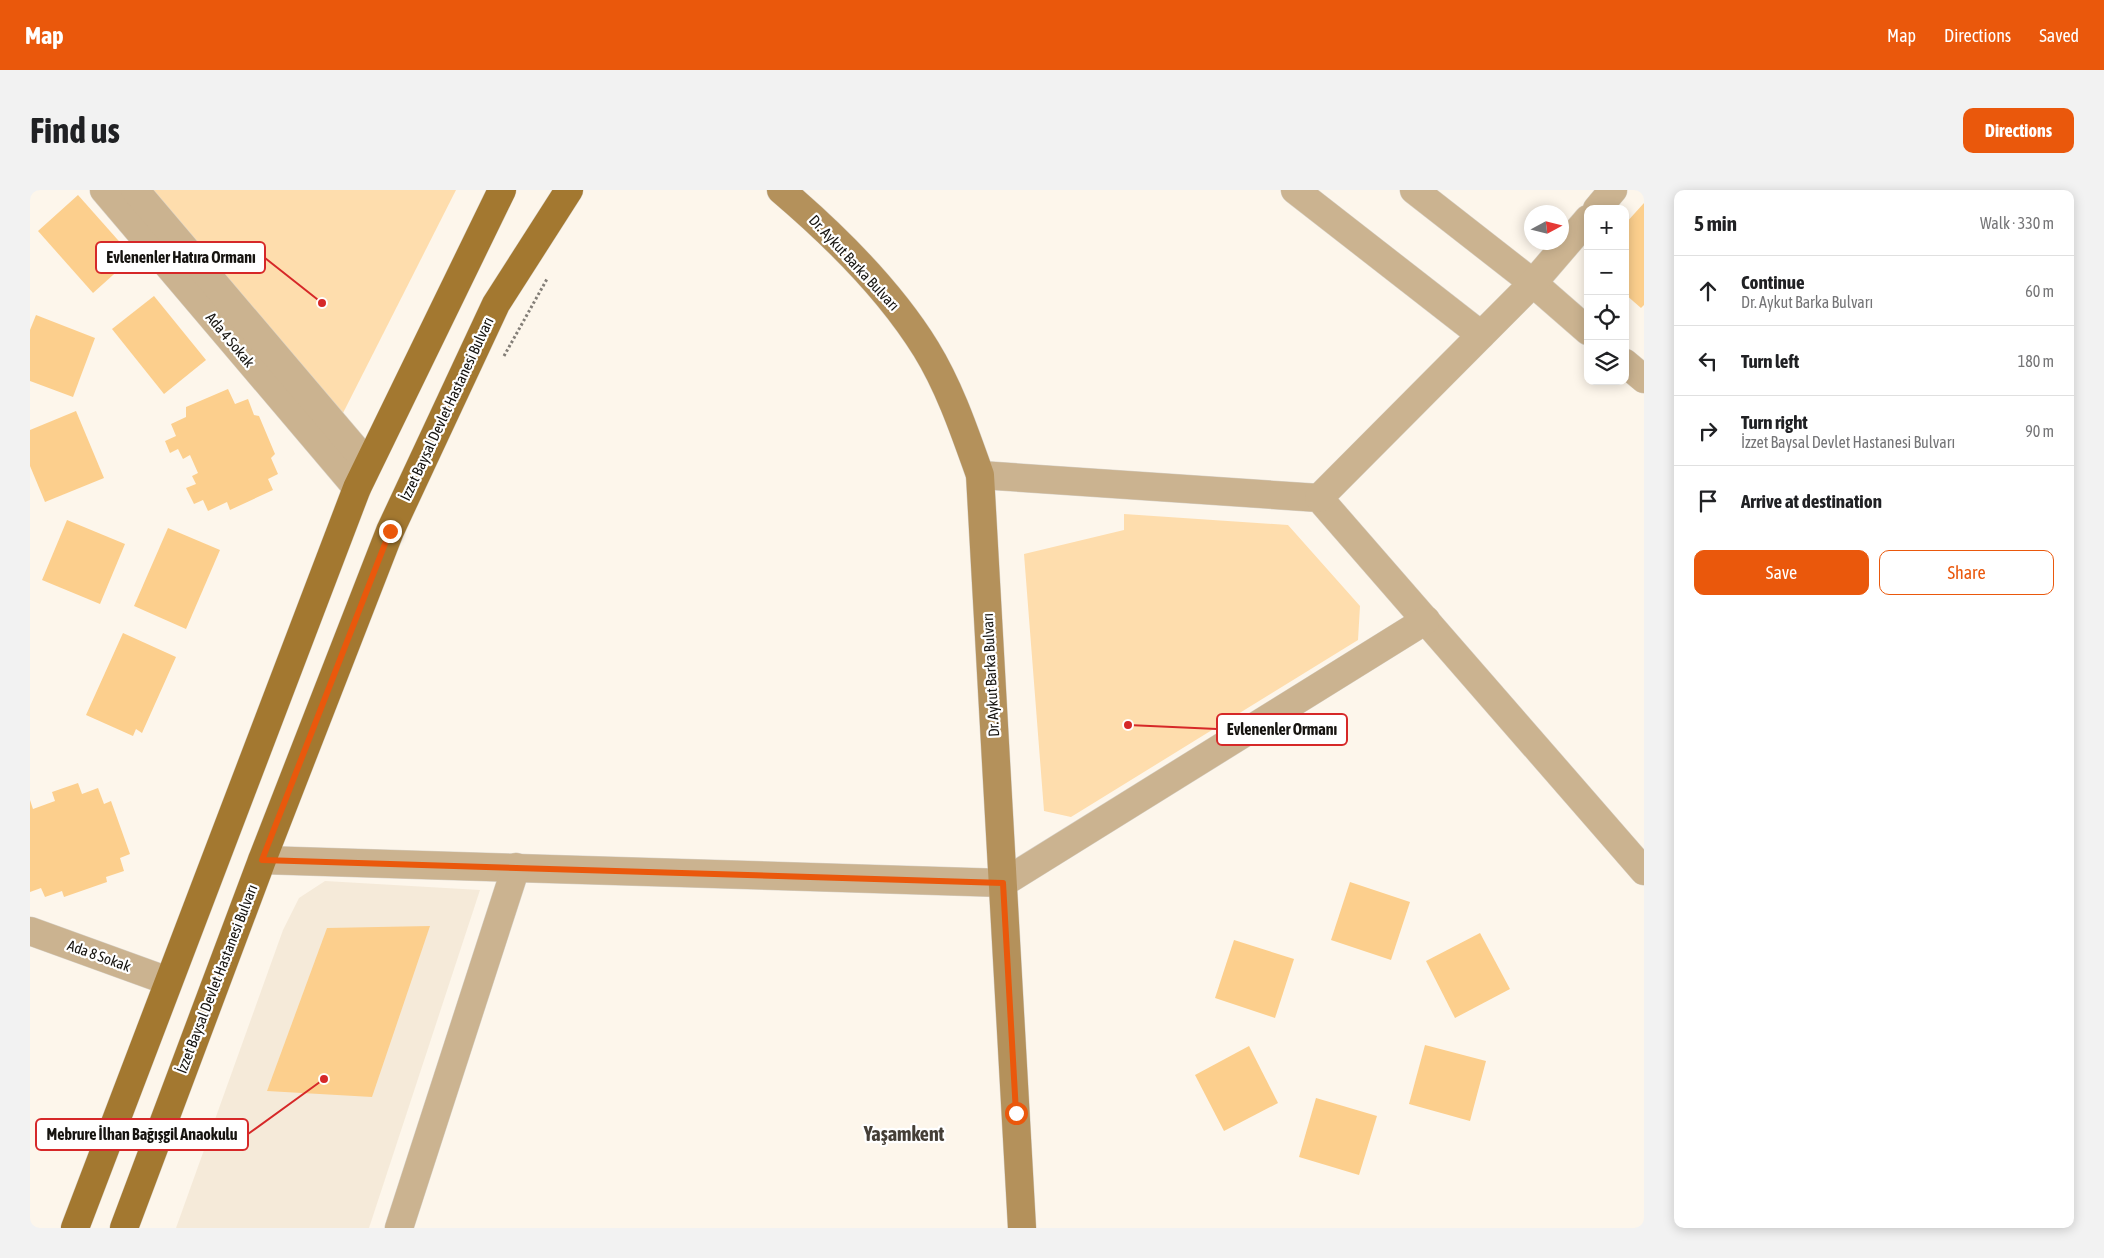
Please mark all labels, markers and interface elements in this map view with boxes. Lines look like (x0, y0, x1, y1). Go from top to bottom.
text: Map (25, 22, 64, 49)
text: Map (1887, 25, 1916, 46)
text: Directions (1944, 25, 2011, 46)
text: Saved (2039, 25, 2079, 46)
button: Directions (1963, 108, 2074, 153)
text: Find us (30, 110, 120, 150)
north arrow (1524, 205, 1569, 250)
map controls (1584, 205, 1629, 385)
button: + (1584, 205, 1629, 250)
text: 5 min (1694, 211, 1737, 235)
street label: Dr. Aykut Barka Bulvarı (806, 212, 903, 314)
text: Walk · 330 m (1980, 214, 2054, 232)
callout: Evlenenler Hatıra Ormanı (96, 242, 265, 273)
text: Evlenenler Hatıra Ormanı (106, 248, 256, 266)
button: − (1584, 250, 1629, 295)
text: Continue (1741, 271, 1805, 293)
icon: ahead (1694, 277, 1722, 305)
text: 60 m (2025, 282, 2054, 300)
text: Dr. Aykut Barka Bulvarı (1741, 293, 1873, 311)
button: locate (1584, 295, 1629, 340)
street label: Ada 4 Sokak (203, 309, 258, 371)
street label: İzzet Baysal Devlet Hastanesi Bulvarı (396, 314, 497, 503)
button: layers (1584, 340, 1629, 385)
icon: left (1694, 347, 1722, 375)
text: Turn left (1741, 350, 1799, 372)
text: 180 m (2018, 352, 2054, 370)
text: Turn right (1741, 411, 1808, 433)
icon: right (1694, 417, 1722, 445)
text: 90 m (2025, 422, 2054, 440)
text: İzzet Baysal Devlet Hastanesi Bulvarı (1741, 433, 1955, 451)
icon: arrive (1694, 487, 1722, 515)
text: Arrive at destination (1741, 490, 1882, 512)
route end (379, 520, 402, 543)
button: Save (1694, 550, 1869, 595)
button: Share (1879, 550, 2054, 595)
street label: Dr. Aykut Barka Bulvarı (979, 613, 1002, 737)
callout: Evlenenler Ormanı (1217, 714, 1347, 745)
text: Evlenenler Ormanı (1227, 720, 1337, 738)
street label: İzzet Baysal Devlet Hastanesi Bulvarı (173, 882, 260, 1076)
street label: Ada 8 Sokak (65, 936, 134, 975)
route start (1005, 1102, 1028, 1125)
callout: Mebrure İlhan Bağışgil Anaokulu (36, 1119, 248, 1150)
district label: Yaşamkent (863, 1122, 945, 1145)
text: Mebrure İlhan Bağışgil Anaokulu (46, 1125, 238, 1143)

